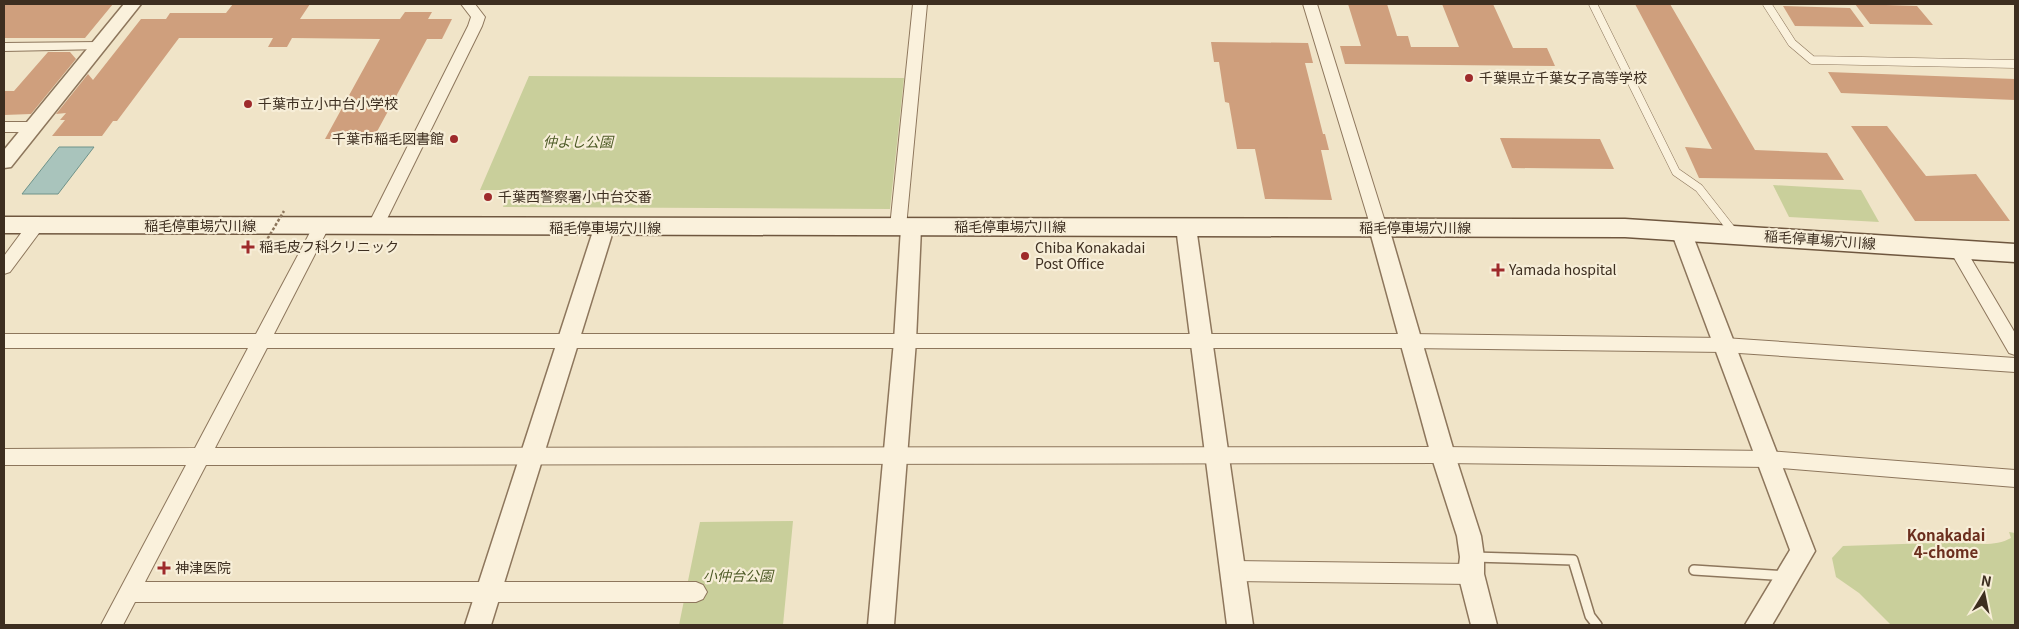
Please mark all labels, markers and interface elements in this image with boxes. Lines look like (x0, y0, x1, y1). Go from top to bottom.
place label: 千葉県立千葉女子高等学校 (1479, 67, 1647, 87)
marker: 千葉県立千葉女子高等学校 (1463, 72, 1475, 84)
place label: 千葉市立小中台小学校 (258, 93, 398, 113)
marker: 千葉市立小中台小学校 (242, 98, 254, 110)
place label: 千葉市稲毛図書館 (332, 128, 444, 148)
park label: 仲よし公園 (543, 131, 615, 151)
marker: 千葉市稲毛図書館 (448, 133, 460, 145)
place label: 千葉西警察署小中台交番 (498, 186, 652, 206)
marker: 千葉西警察署小中台交番 (482, 191, 494, 203)
street label: 稲毛停車場穴川線 (144, 215, 256, 235)
street label: 稲毛停車場穴川線 (954, 216, 1066, 236)
street label: 稲毛停車場穴川線 (549, 217, 661, 237)
street label: 稲毛停車場穴川線 (1359, 217, 1471, 237)
street label: 稲毛停車場穴川線 (1764, 225, 1877, 253)
place label: 稲毛皮フ科クリニック (259, 236, 399, 256)
place label: Chiba Konakadai Post Office (1035, 237, 1145, 273)
marker: 稲毛皮フ科クリニック (241, 240, 255, 254)
marker: Chiba Konakadai Post Office (1019, 250, 1031, 262)
place label: Yamada hospital (1508, 259, 1617, 279)
marker: Yamada hospital (1491, 263, 1505, 277)
district label: Konakadai 4-chome (1907, 524, 1985, 562)
place label: 神津医院 (175, 557, 231, 577)
marker: 神津医院 (157, 561, 171, 575)
park label: 小仲台公園 (703, 565, 775, 585)
north arrow (1959, 569, 2009, 619)
text: N (1980, 569, 1993, 591)

